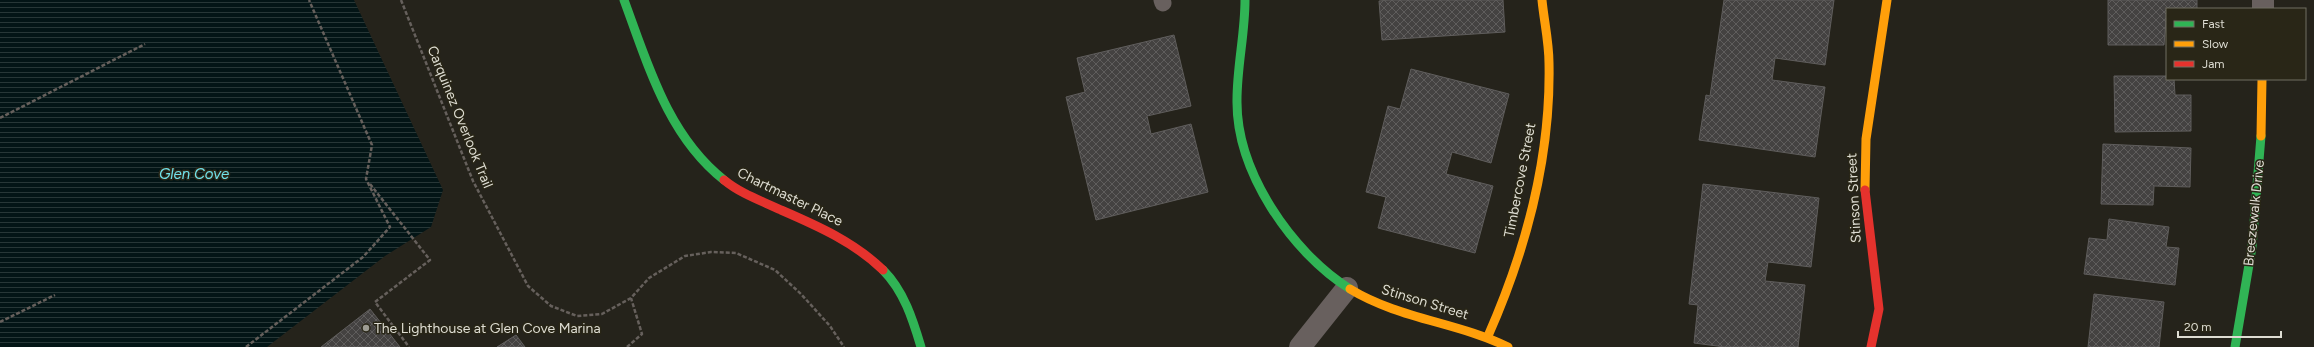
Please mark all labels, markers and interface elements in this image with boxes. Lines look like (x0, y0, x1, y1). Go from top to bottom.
legend (2166, 8, 2306, 80)
text: Fast (2202, 17, 2225, 31)
text: Slow (2202, 37, 2229, 51)
street label: Carquinez Overlook Trail (424, 43, 496, 191)
text: Jam (2202, 57, 2225, 71)
street label: Timbercove Street (1501, 121, 1539, 239)
street label: Stinson Street (1843, 153, 1865, 243)
street label: Breezewalk Drive (2240, 159, 2268, 267)
street label: Chartmaster Place (734, 164, 846, 230)
water label: Glen Cove (159, 165, 229, 183)
street label: Stinson Street (1379, 281, 1471, 323)
scale bar (2178, 313, 2281, 339)
place label: The Lighthouse at Glen Cove Marina (374, 320, 601, 337)
text: 20 m (2184, 320, 2212, 334)
marker: The Lighthouse at Glen Cove Marina (361, 323, 371, 333)

